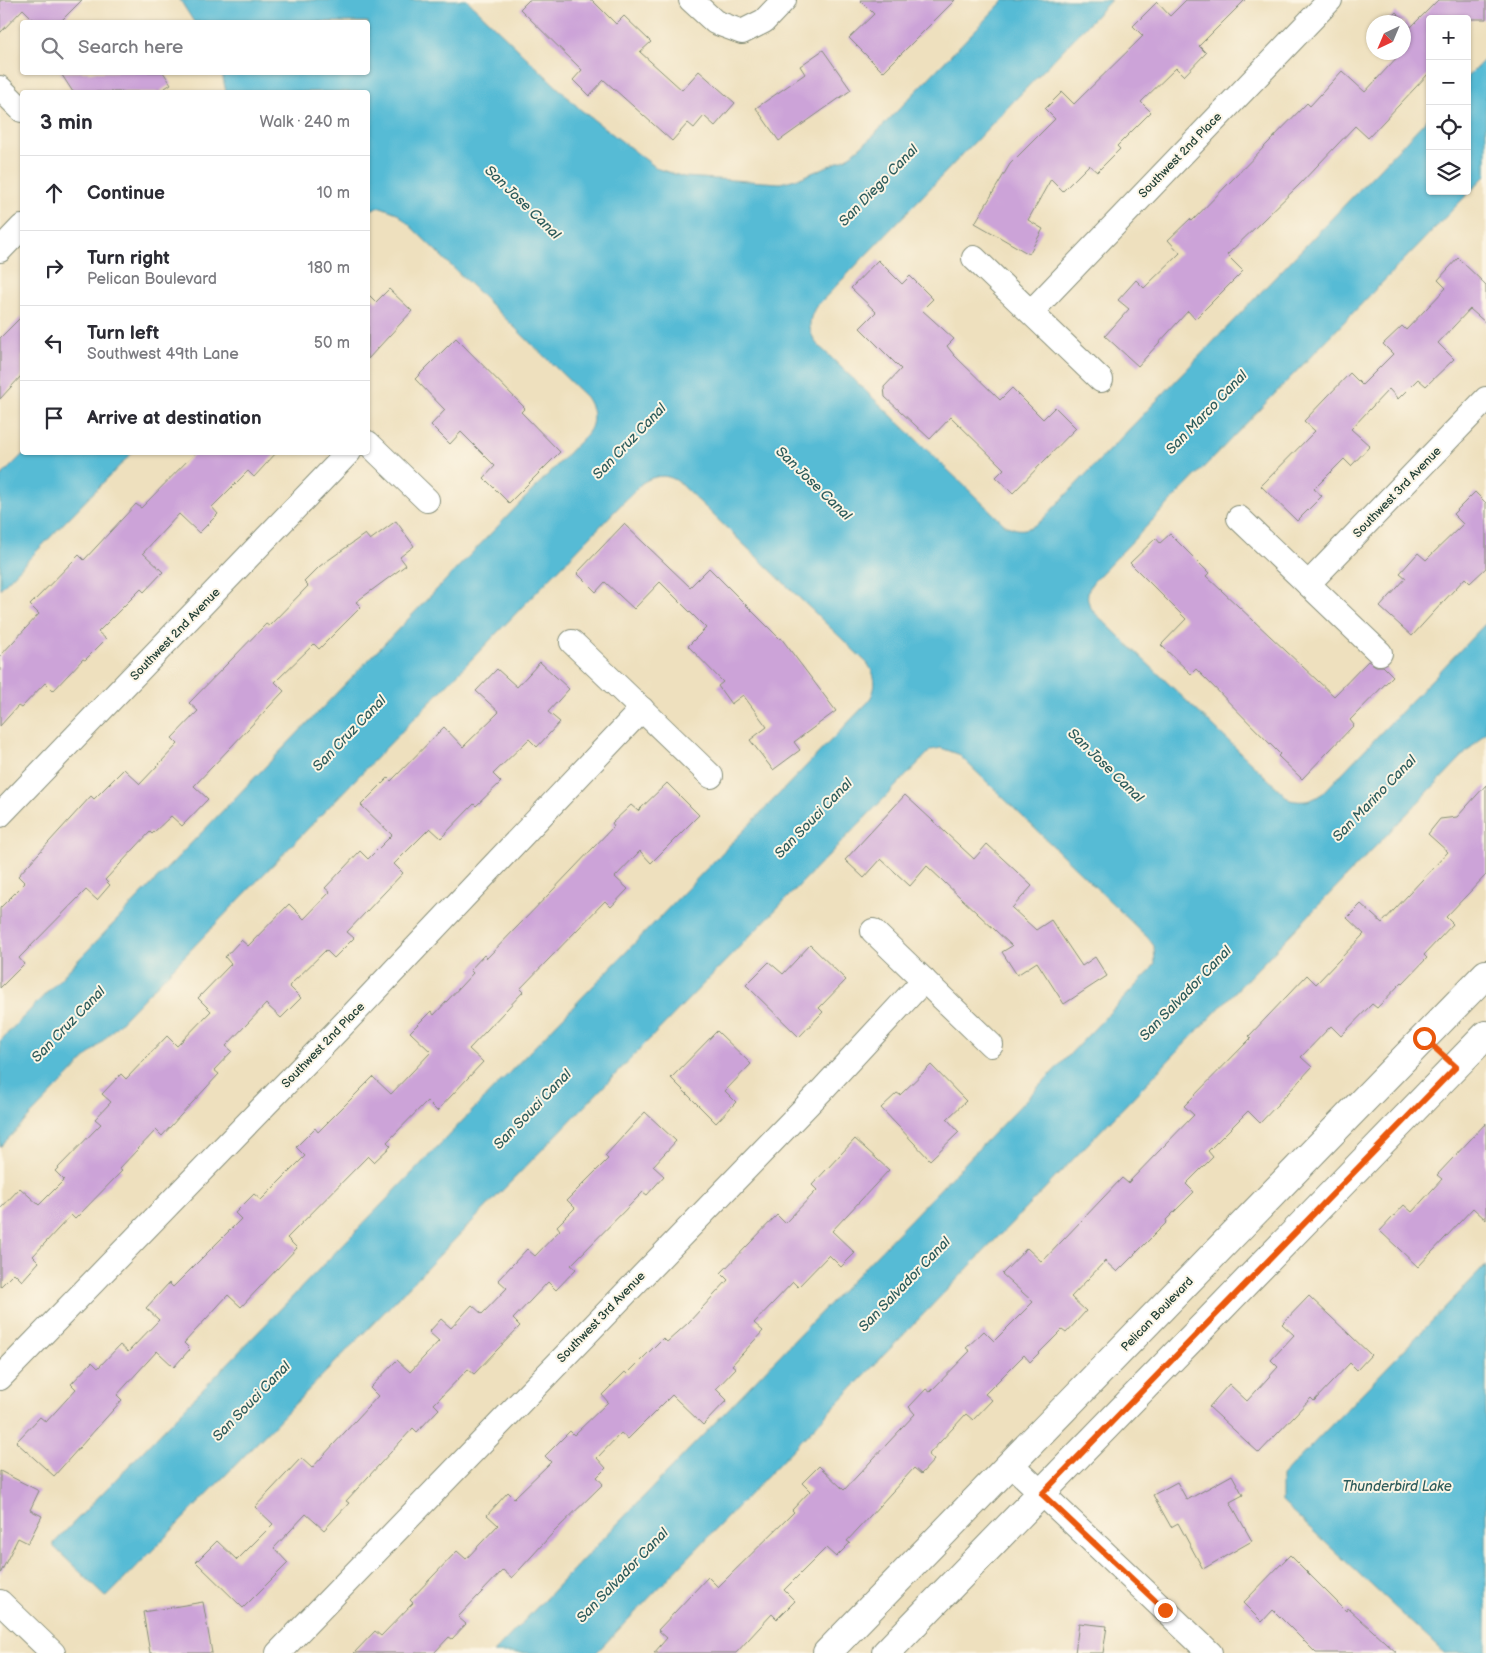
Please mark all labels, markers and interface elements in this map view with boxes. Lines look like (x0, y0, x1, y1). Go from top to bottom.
north arrow (1366, 15, 1411, 60)
map controls (1426, 15, 1471, 195)
button: + (1426, 15, 1471, 60)
search box (20, 20, 370, 75)
icon: search (38, 34, 66, 62)
text: Search here (78, 36, 183, 59)
button: − (1426, 60, 1471, 105)
button: locate (1426, 105, 1471, 150)
street label: Southwest 2nd Place (1136, 109, 1225, 201)
text: 3 min (40, 110, 93, 135)
text: Walk · 240 m (260, 113, 350, 132)
water label: San Diego Canal (835, 140, 922, 230)
button: layers (1426, 150, 1471, 195)
water label: San Jose Canal (481, 162, 565, 243)
icon: ahead (40, 179, 68, 207)
text: Continue (87, 182, 165, 205)
text: 10 m (317, 184, 350, 203)
text: Turn right (87, 247, 170, 270)
icon: right (40, 254, 68, 282)
text: 180 m (308, 259, 350, 278)
text: Pelican Boulevard (87, 270, 217, 289)
text: Turn left (87, 322, 159, 345)
icon: left (40, 329, 68, 357)
text: 50 m (314, 334, 350, 353)
text: Southwest 49th Lane (87, 345, 239, 364)
water label: San Marco Canal (1162, 366, 1251, 458)
water label: San Cruz Canal (589, 399, 670, 483)
icon: arrive (40, 404, 68, 432)
text: Arrive at destination (87, 407, 262, 430)
water label: San Jose Canal (772, 443, 856, 524)
street label: Southwest 3rd Avenue (1350, 444, 1445, 541)
street label: Southwest 2nd Avenue (127, 585, 223, 684)
water label: San Cruz Canal (309, 691, 390, 775)
water label: San Jose Canal (1064, 725, 1148, 806)
water label: San Marino Canal (1329, 751, 1420, 845)
water label: San Souci Canal (771, 774, 856, 862)
water label: San Salvador Canal (1136, 942, 1235, 1044)
water label: San Cruz Canal (28, 982, 109, 1066)
street label: Southwest 2nd Place (279, 999, 368, 1091)
route start (1413, 1027, 1436, 1050)
water label: San Souci Canal (490, 1065, 575, 1153)
water label: San Salvador Canal (855, 1233, 954, 1335)
street label: Southwest 3rd Avenue (554, 1269, 649, 1366)
street label: Pelican Boulevard (1118, 1274, 1197, 1355)
water label: San Souci Canal (209, 1357, 294, 1445)
water label: Thunderbird Lake (1342, 1478, 1452, 1495)
water label: San Salvador Canal (573, 1524, 672, 1626)
route end (1154, 1599, 1177, 1622)

